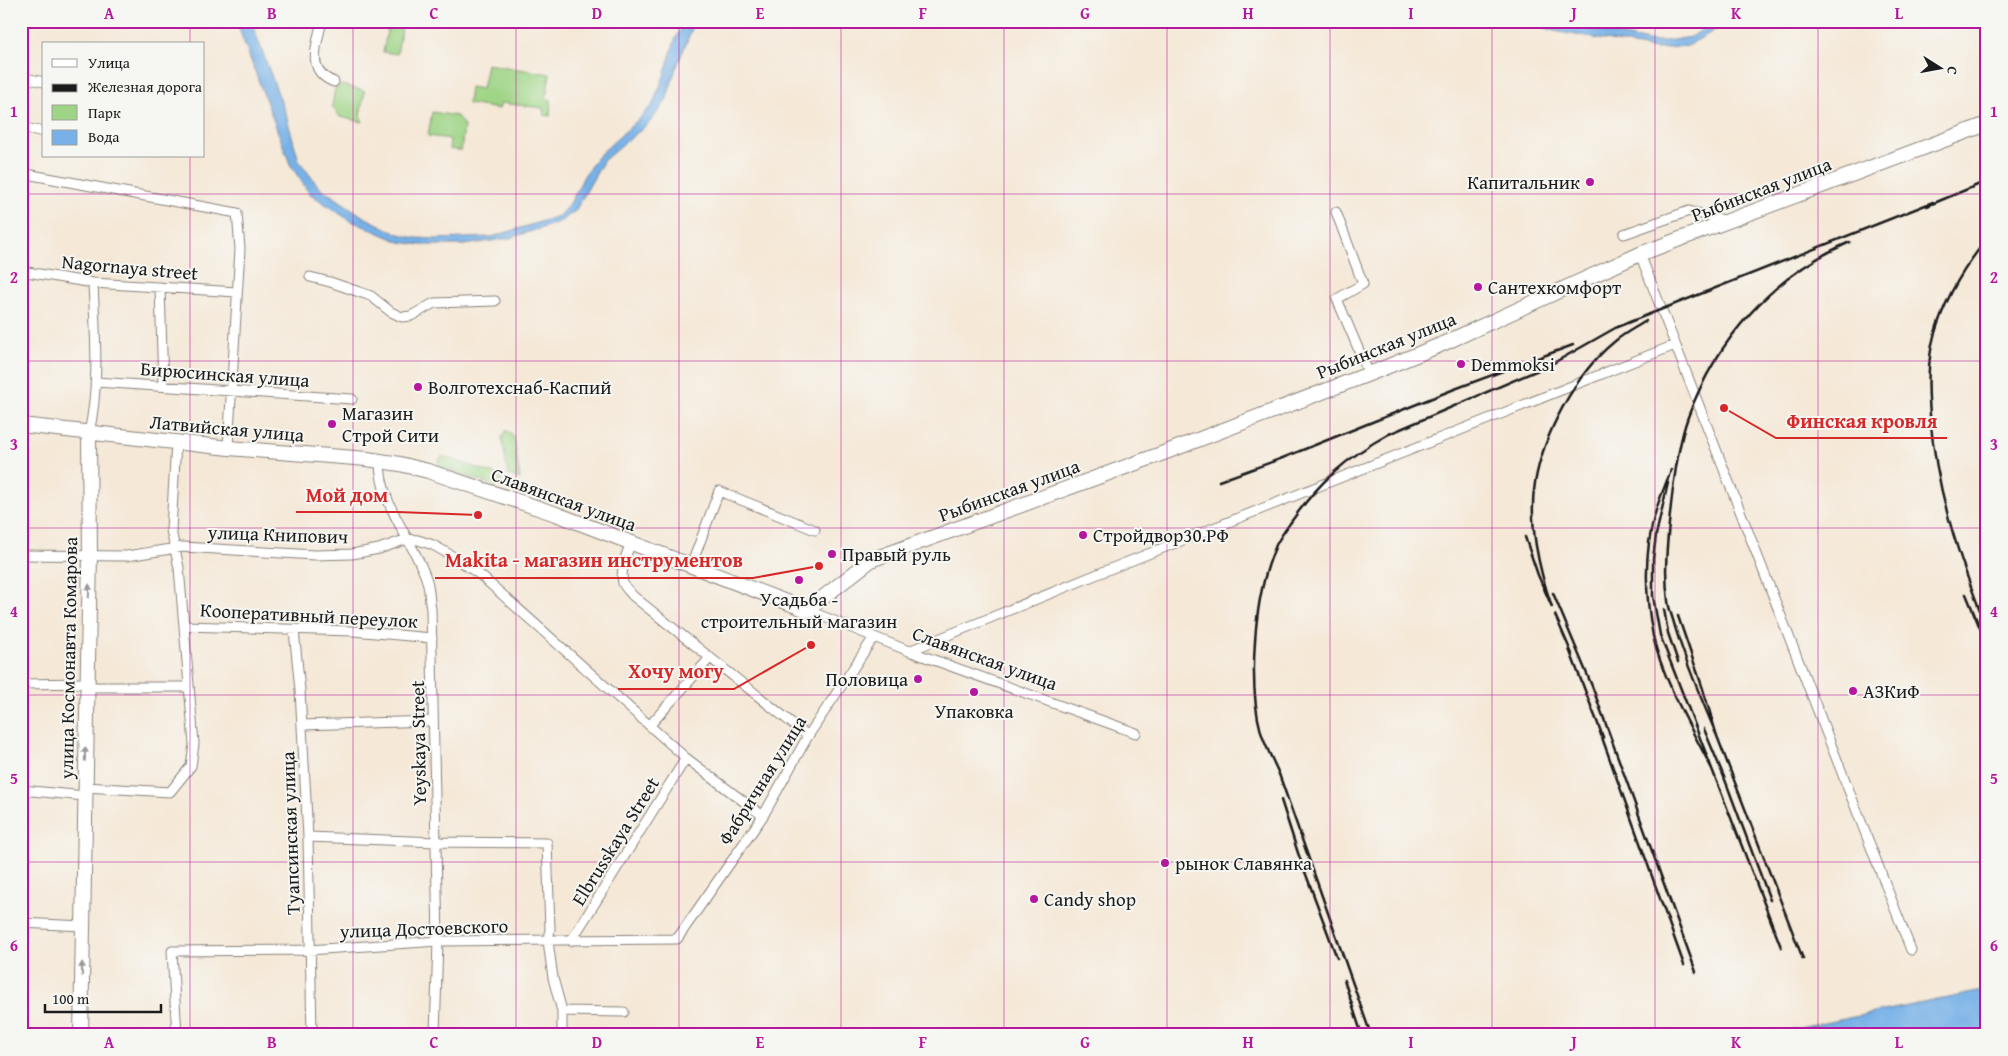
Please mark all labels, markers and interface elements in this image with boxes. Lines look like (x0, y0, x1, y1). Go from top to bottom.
text: A (104, 1, 115, 25)
text: B (267, 1, 277, 25)
text: C (429, 1, 439, 25)
text: D (592, 1, 602, 25)
text: E (756, 1, 765, 25)
text: F (919, 1, 927, 25)
text: G (1080, 1, 1090, 25)
text: H (1242, 1, 1254, 25)
text: I (1408, 1, 1414, 25)
text: J (1568, 1, 1577, 25)
text: K (1731, 1, 1742, 25)
text: L (1895, 1, 1904, 25)
legend (42, 42, 205, 158)
north arrow (1916, 42, 1966, 92)
text: Улица (88, 52, 131, 73)
text: С (1942, 65, 1963, 76)
text: Железная дорога (87, 76, 203, 97)
text: 1 (10, 99, 18, 123)
text: 1 (1990, 99, 1998, 123)
text: Парк (88, 102, 121, 123)
text: Вода (88, 126, 120, 147)
street label: Рыбинская улица (1687, 149, 1835, 229)
place label: Капитальник (1467, 168, 1580, 196)
marker: Капитальник (1584, 176, 1596, 188)
street label: Nagornaya street (61, 247, 200, 287)
text: 2 (10, 265, 18, 289)
text: 2 (1990, 265, 1998, 289)
place label: Сантехкомфорт (1488, 273, 1622, 301)
marker: Сантехкомфорт (1472, 281, 1484, 293)
street label: Рыбинская улица (1312, 304, 1460, 386)
place label: Demmoksi (1471, 350, 1555, 378)
street label: Бирюсинская улица (140, 354, 310, 394)
marker: Demmoksi (1455, 358, 1467, 370)
place label: Волготехснаб-Каспий (428, 373, 612, 401)
marker: Волготехснаб-Каспий (412, 381, 424, 393)
place label: Магазин Строй Сити (342, 399, 439, 449)
callout: Финская кровля (1776, 403, 1947, 438)
text: Финская кровля (1786, 406, 1938, 435)
street label: Латвийская улица (149, 407, 305, 449)
marker: Магазин Строй Сити (326, 418, 338, 430)
text: 3 (10, 432, 18, 456)
text: 3 (1990, 432, 1998, 456)
street label: Рыбинская улица (935, 452, 1083, 528)
street label: Славянская улица (488, 460, 640, 538)
callout: Мой дом (296, 477, 398, 512)
text: Мой дом (306, 480, 388, 509)
street label: улица Книпович (206, 518, 349, 550)
place label: Стройдвор30.РФ (1093, 521, 1229, 549)
marker: Стройдвор30.РФ (1077, 529, 1089, 541)
street label: улица Космонавта Комарова (52, 537, 84, 780)
place label: Правый руль (842, 540, 951, 568)
callout: Makita - магазин инструментов (435, 543, 753, 578)
text: Makita - магазин инструментов (445, 545, 743, 574)
marker: Правый руль (826, 548, 838, 560)
marker: Усадьба - строительный магазин (793, 574, 805, 586)
one-way arrow (85, 583, 93, 599)
place label: Усадьба - строительный магазин (701, 585, 897, 635)
street label: Кооперативный переулок (199, 595, 419, 635)
text: 4 (10, 599, 18, 623)
text: 4 (1990, 599, 1998, 623)
street label: Славянская улица (909, 619, 1061, 697)
callout: Хочу могу (618, 654, 734, 689)
text: Хочу могу (628, 656, 724, 685)
place label: Половица (825, 665, 908, 693)
marker: Половица (912, 673, 924, 685)
place label: АЗКиФ (1863, 677, 1920, 705)
street label: Yeyskaya Street (403, 680, 433, 806)
marker: АЗКиФ (1847, 685, 1859, 697)
marker: Упаковка (968, 686, 980, 698)
place label: Упаковка (934, 697, 1014, 725)
street label: Фабричная улица (711, 710, 813, 850)
one-way arrow (81, 745, 89, 761)
street label: Туапсинская улица (273, 751, 307, 915)
text: 5 (10, 766, 18, 790)
text: 5 (1990, 766, 1998, 790)
street label: Elbrusskaya Street (564, 771, 666, 911)
place label: рынок Славянка (1175, 849, 1312, 877)
marker: рынок Славянка (1159, 857, 1171, 869)
place label: Candy shop (1044, 885, 1136, 913)
marker: Candy shop (1028, 893, 1040, 905)
street label: улица Достоевского (338, 911, 509, 945)
text: 6 (10, 933, 18, 957)
text: 6 (1990, 933, 1998, 957)
one-way arrow (78, 960, 86, 976)
scale bar (45, 981, 161, 1013)
text: 100 m (52, 988, 90, 1009)
text: A (104, 1030, 115, 1054)
text: B (267, 1030, 277, 1054)
text: C (429, 1030, 439, 1054)
text: D (592, 1030, 602, 1054)
text: E (756, 1030, 765, 1054)
text: F (919, 1030, 927, 1054)
text: G (1080, 1030, 1090, 1054)
text: H (1242, 1030, 1254, 1054)
text: I (1408, 1030, 1414, 1054)
text: J (1568, 1030, 1577, 1054)
text: K (1731, 1030, 1742, 1054)
text: L (1895, 1030, 1904, 1054)

